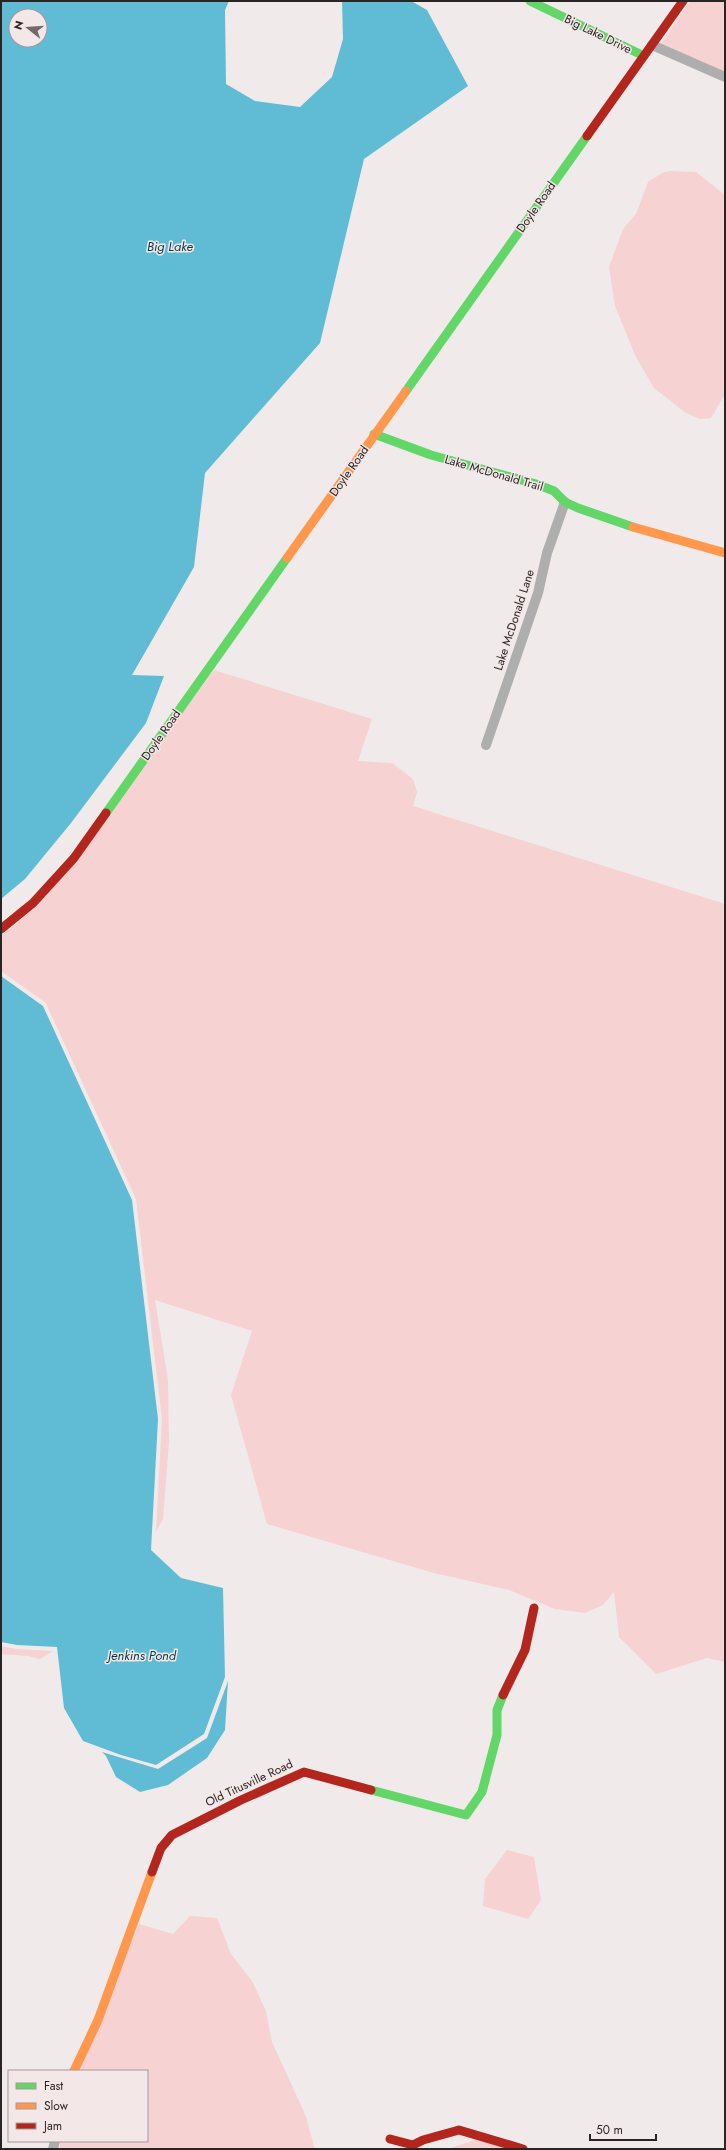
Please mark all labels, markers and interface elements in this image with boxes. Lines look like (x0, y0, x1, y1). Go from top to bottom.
north arrow (8, 8, 48, 48)
street label: Big Lake Drive (561, 10, 635, 58)
text: N (10, 19, 27, 32)
street label: Doyle Road (512, 178, 560, 236)
water label: Big Lake (147, 237, 194, 256)
street label: Doyle Road (325, 442, 373, 500)
street label: Lake McDonald Trail (443, 450, 545, 496)
street label: Lake McDonald Lane (489, 567, 539, 673)
street label: Doyle Road (137, 706, 185, 764)
water label: Jenkins Pond (105, 1646, 177, 1665)
street label: Old Titusville Road (202, 1755, 296, 1811)
legend (8, 2070, 148, 2142)
text: Fast (44, 2077, 63, 2095)
text: Slow (44, 2097, 69, 2115)
scale bar (590, 2116, 656, 2142)
text: Jam (42, 2117, 62, 2135)
text: 50 m (596, 2121, 623, 2139)

